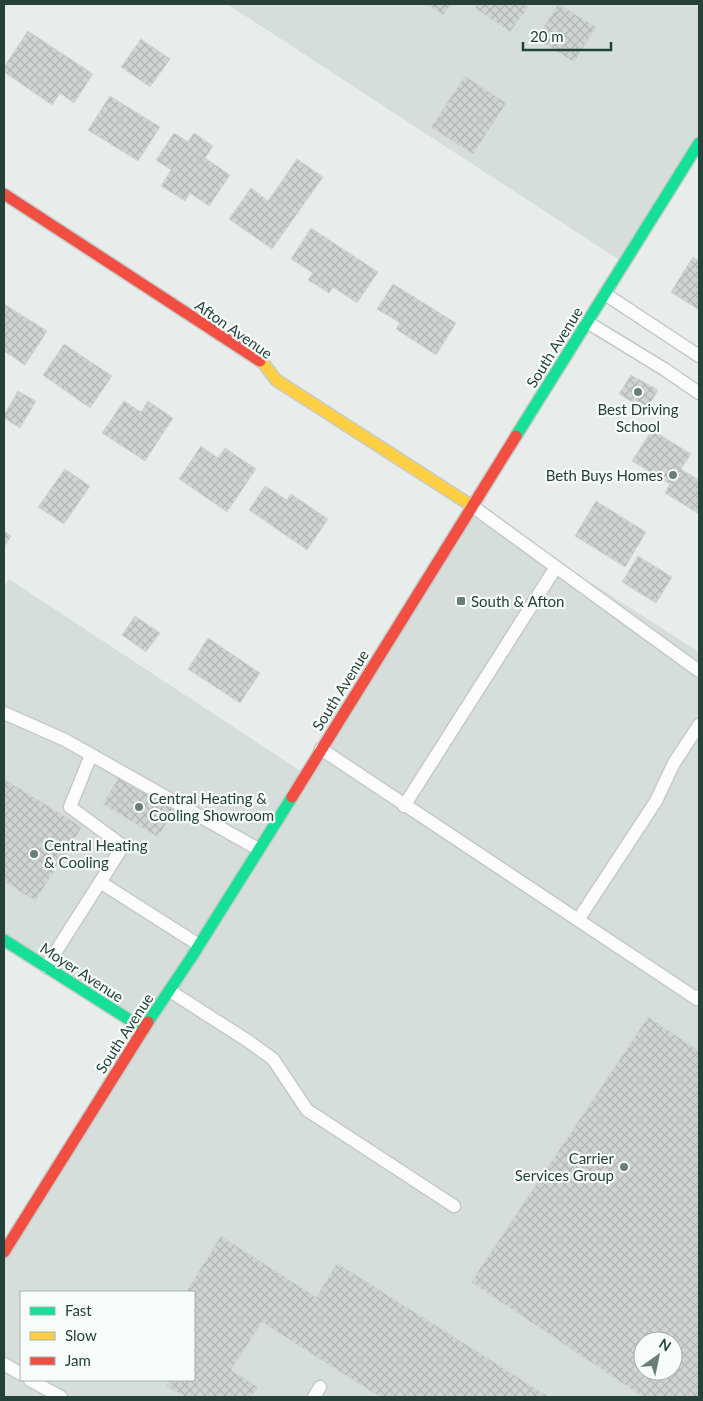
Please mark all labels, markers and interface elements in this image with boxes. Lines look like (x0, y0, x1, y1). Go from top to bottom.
scale bar (523, 20, 610, 52)
text: 20 m (530, 27, 564, 45)
street label: Afton Avenue (192, 296, 276, 362)
street label: South Avenue (522, 303, 586, 391)
marker: Best Driving School (632, 386, 644, 398)
place label: Best Driving School (597, 400, 679, 435)
place label: Beth Buys Homes (546, 466, 663, 484)
marker: Beth Buys Homes (667, 469, 679, 481)
place label: South & Afton (471, 592, 565, 610)
marker: South & Afton (455, 595, 467, 607)
street label: South Avenue (308, 646, 372, 734)
place label: Central Heating & Cooling Showroom (149, 789, 274, 824)
marker: Central Heating & Cooling Showroom (133, 801, 145, 813)
place label: Central Heating & Cooling (44, 836, 148, 871)
marker: Central Heating & Cooling (28, 848, 40, 860)
street label: Moyer Avenue (37, 938, 127, 1006)
street label: South Avenue (91, 990, 157, 1076)
place label: Carrier Services Group (515, 1149, 615, 1184)
marker: Carrier Services Group (618, 1161, 630, 1173)
legend (20, 1291, 195, 1381)
text: Fast (65, 1301, 92, 1319)
text: Slow (65, 1326, 97, 1344)
north arrow (633, 1331, 683, 1381)
text: N (656, 1335, 675, 1355)
text: Jam (65, 1351, 91, 1369)

